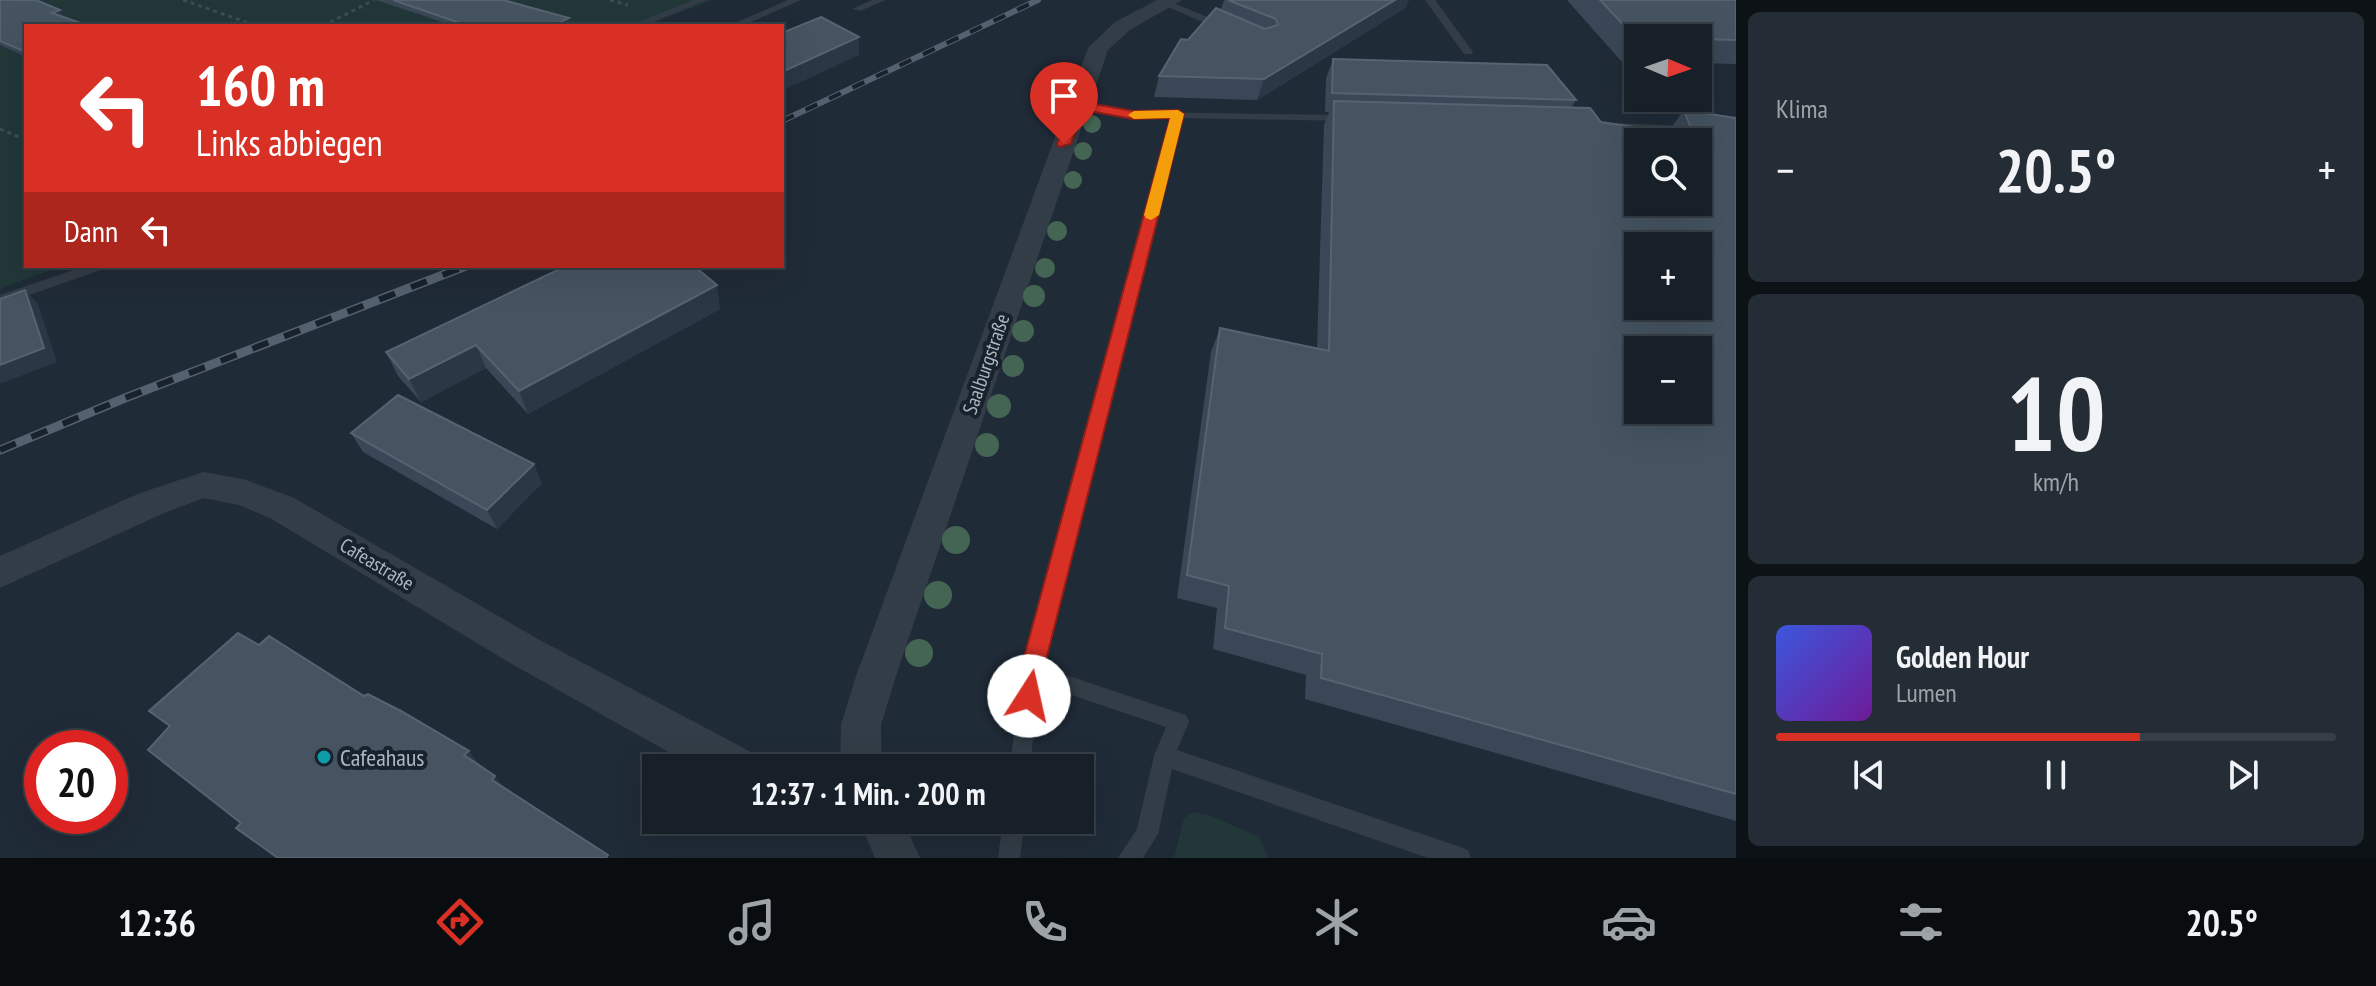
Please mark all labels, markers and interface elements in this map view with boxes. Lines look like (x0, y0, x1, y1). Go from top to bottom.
north arrow (1624, 24, 1712, 112)
map controls (1624, 24, 1712, 424)
text: 160 m (196, 49, 325, 121)
icon: left (64, 56, 168, 160)
pin (1030, 62, 1098, 144)
icon: arrive (1042, 74, 1086, 118)
text: Klima (1776, 92, 1828, 125)
text: Links abbiegen (196, 119, 383, 166)
button: search (1624, 128, 1712, 216)
text: 20.5° (1996, 131, 2116, 209)
text: − (1776, 141, 1794, 198)
text: + (2318, 141, 2336, 198)
icon: left (134, 208, 178, 252)
text: Dann (64, 211, 118, 250)
button: + (1624, 232, 1712, 320)
street label: Saalburgstraße (957, 310, 1015, 418)
button: − (1624, 336, 1712, 424)
text: 10 (2006, 345, 2106, 480)
text: km/h (2033, 465, 2079, 498)
street label: Cafeastraße (335, 532, 419, 596)
text: Golden Hour (1896, 637, 2029, 676)
position arrow (987, 654, 1071, 738)
text: Lumen (1896, 676, 1957, 709)
speed limit sign: 20 (24, 730, 128, 834)
place label: Cafeahaus (340, 742, 424, 773)
marker: Cafeahaus (315, 748, 333, 766)
icon: previous (1847, 753, 1891, 797)
icon: pause (2034, 753, 2078, 797)
icon: next (2221, 753, 2265, 797)
text: 12:37 · 1 Min. · 200 m (750, 774, 986, 813)
icon: directions (432, 894, 488, 950)
icon: music (724, 894, 780, 950)
icon: phone (1017, 894, 1073, 950)
icon: climate (1309, 894, 1365, 950)
icon: car (1601, 894, 1657, 950)
icon: filters (1893, 894, 1949, 950)
text: 12:36 (118, 899, 196, 946)
text: 20.5° (2186, 899, 2258, 946)

